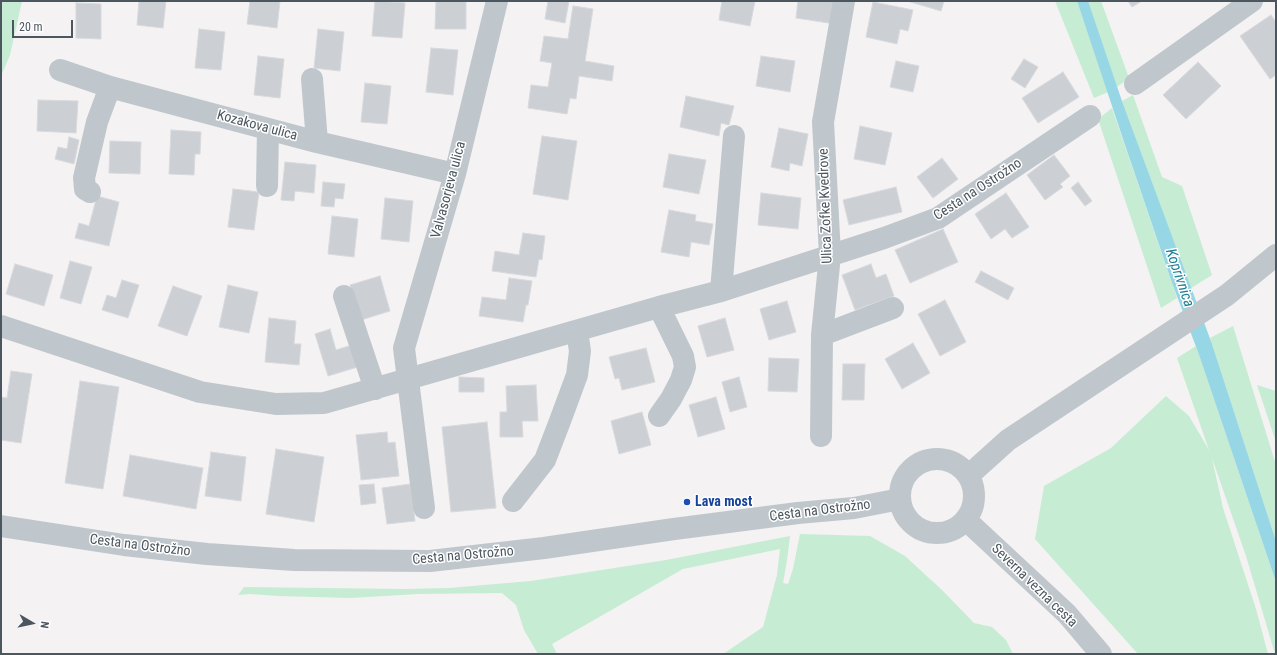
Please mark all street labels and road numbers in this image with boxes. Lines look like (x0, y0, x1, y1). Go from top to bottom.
street label: Kozakova ulica (215, 107, 299, 145)
street label: Valvasorjeva ulica (428, 140, 470, 240)
street label: Ulica Zofke Kvedrove (816, 148, 836, 264)
street label: Cesta na Ostrožno (931, 155, 1025, 225)
street label: Cesta na Ostrožno (769, 496, 871, 526)
street label: Cesta na Ostrožno (89, 531, 191, 561)
street label: Severna vezna cesta (988, 541, 1080, 631)
street label: Cesta na Ostrožno (412, 543, 514, 569)

